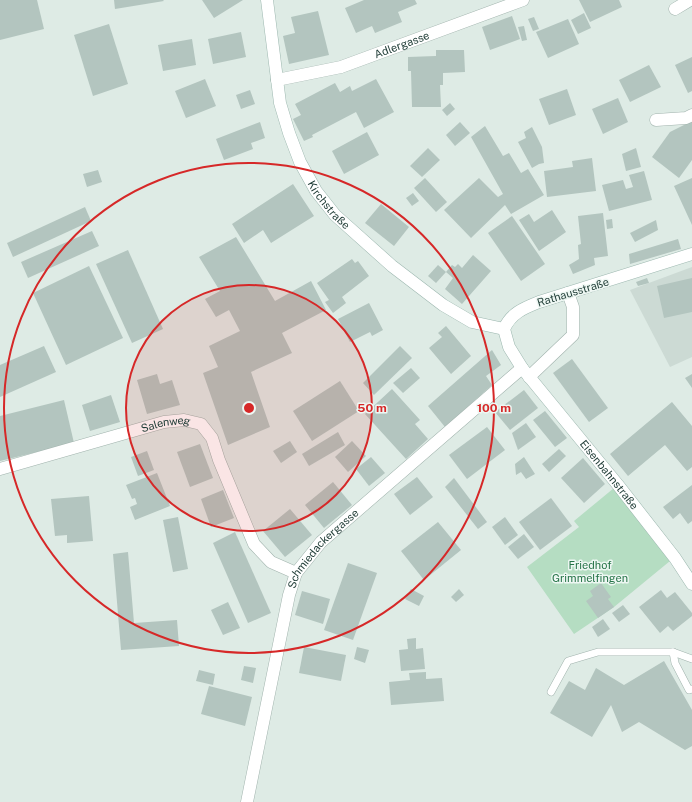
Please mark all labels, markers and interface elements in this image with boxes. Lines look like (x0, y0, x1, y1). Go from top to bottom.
street label: Adlergasse (373, 29, 431, 60)
street label: Kirchstraße (305, 178, 352, 231)
street label: Rathausstraße (536, 275, 610, 309)
centre of rings (242, 401, 256, 415)
text: 50 m (357, 401, 387, 415)
text: 100 m (477, 401, 511, 415)
street label: Salenweg (139, 414, 192, 434)
street label: Eisenbahnstraße (578, 438, 641, 512)
street label: Schmiedackergasse (285, 506, 361, 590)
park label: Friedhof Grimmelfingen (552, 559, 628, 584)

